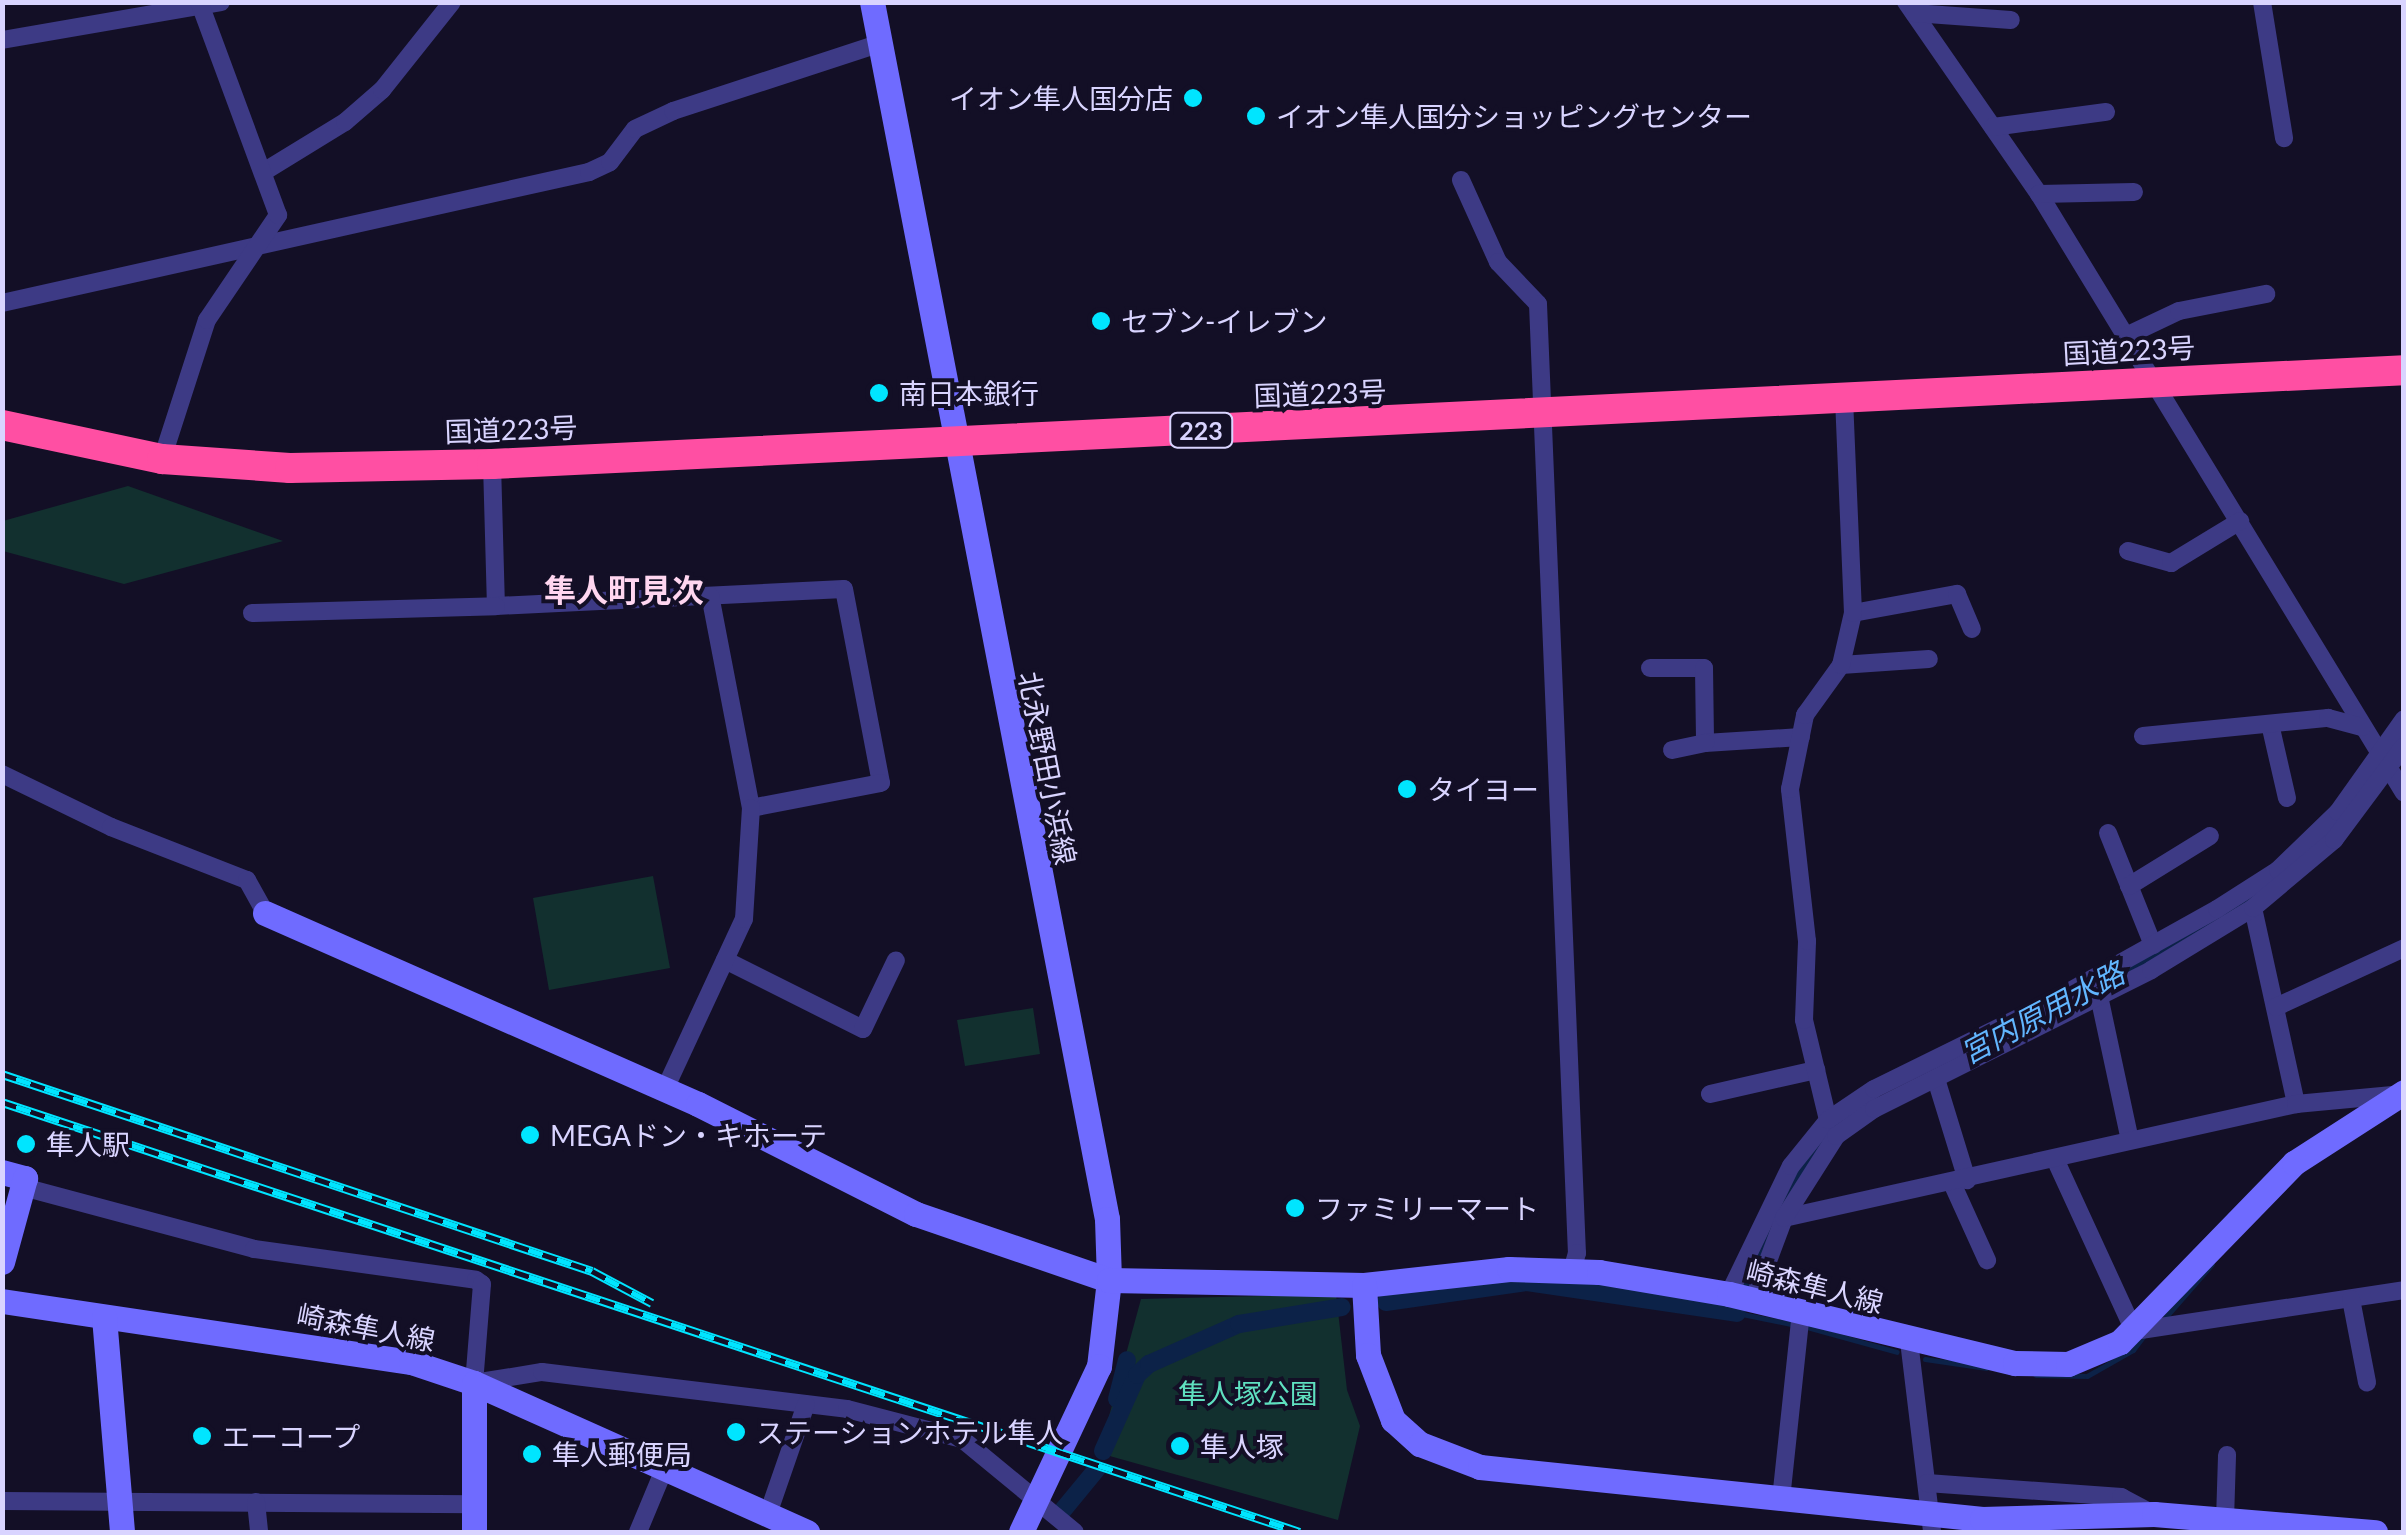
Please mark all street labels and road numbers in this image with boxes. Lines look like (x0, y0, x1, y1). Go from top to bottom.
street label: 国道223号 (2062, 330, 2196, 370)
street label: 国道223号 (1253, 374, 1387, 412)
street label: 国道223号 (444, 410, 578, 448)
road number: 223 (1168, 410, 1234, 450)
street label: 北永野田小浜線 (1013, 669, 1083, 867)
street label: 崎森隼人線 (1743, 1253, 1887, 1319)
street label: 崎森隼人線 (294, 1297, 438, 1357)

